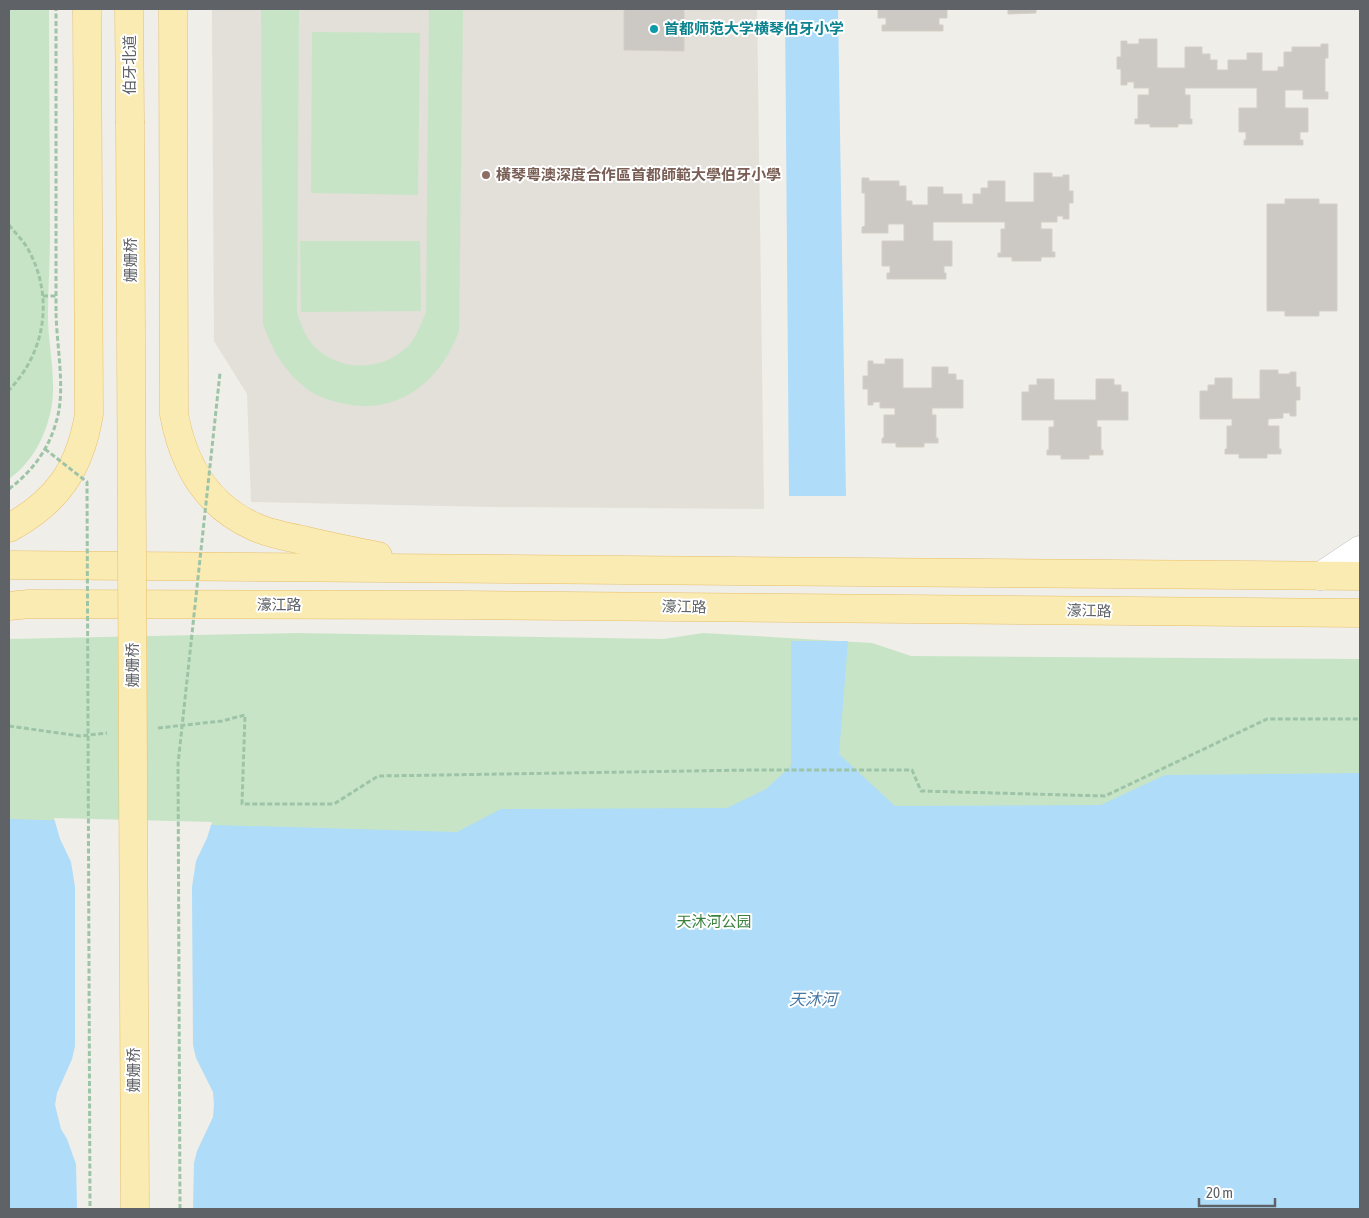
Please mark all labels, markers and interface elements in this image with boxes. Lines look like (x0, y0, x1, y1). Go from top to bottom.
place label: 首都师范大学横琴伯牙小学 (664, 20, 844, 37)
marker: 首都师范大学横琴伯牙小学 (648, 23, 660, 35)
street label: 伯牙北道 (121, 35, 138, 95)
place label: 橫琴粵澳深度合作區首都師範大學伯牙小學 (496, 166, 781, 183)
marker: 橫琴粵澳深度合作區首都師範大學伯牙小學 (480, 169, 492, 181)
street label: 姗姗桥 (122, 237, 139, 283)
street label: 濠江路 (256, 596, 302, 613)
street label: 濠江路 (661, 598, 707, 615)
street label: 濠江路 (1066, 602, 1112, 619)
street label: 姗姗桥 (124, 642, 141, 688)
park label: 天沐河公园 (676, 913, 752, 930)
water label: 天沐河 (789, 990, 840, 1008)
street label: 姗姗桥 (125, 1047, 142, 1093)
scale bar (1199, 1176, 1275, 1208)
text: 20 m (1206, 1184, 1233, 1201)

